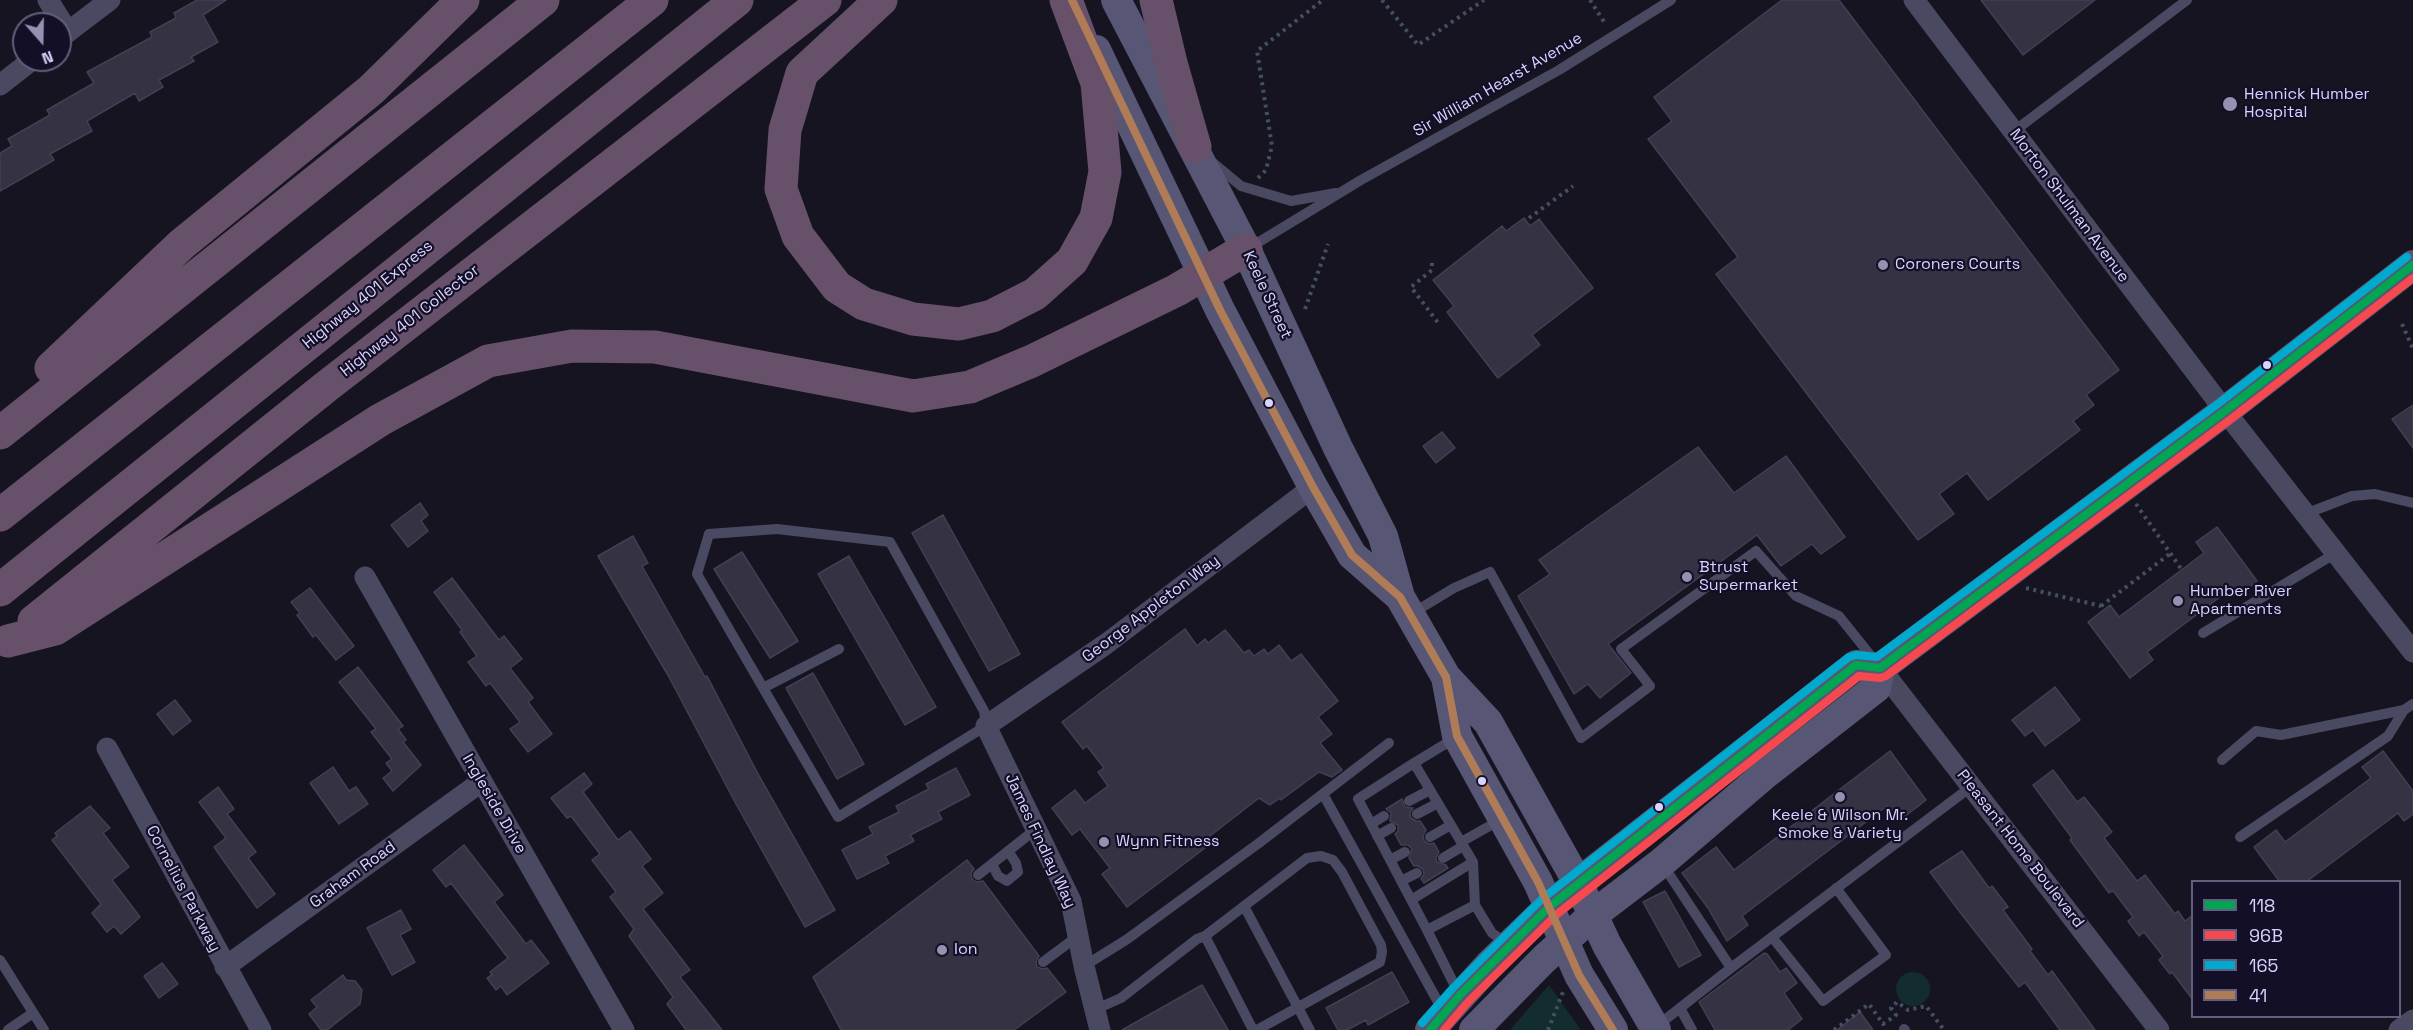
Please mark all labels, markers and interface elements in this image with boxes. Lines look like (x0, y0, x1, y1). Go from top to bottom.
north arrow (12, 12, 72, 72)
street label: Sir William Hearst Avenue (1410, 29, 1586, 141)
text: N (39, 46, 56, 69)
place label: Hennick Humber Hospital (2244, 85, 2370, 123)
marker: Hennick Humber Hospital (2221, 95, 2239, 113)
street label: Morton Shulman Avenue (2005, 125, 2133, 287)
street label: Highway 401 Express (299, 237, 437, 353)
street label: Keele Street (1238, 248, 1296, 342)
place label: Coroners Courts (1895, 255, 2020, 275)
marker: Coroners Courts (1876, 258, 1890, 272)
street label: Highway 401 Collector (337, 261, 483, 381)
unlabelled marker (2261, 359, 2273, 371)
unlabelled marker (1263, 397, 1275, 409)
street label: George Appleton Way (1079, 551, 1223, 667)
place label: Btrust Supermarket (1699, 558, 1798, 596)
marker: Btrust Supermarket (1680, 570, 1694, 584)
place label: Humber River Apartments (2190, 582, 2292, 620)
marker: Humber River Apartments (2171, 594, 2185, 608)
street label: Ingleside Drive (458, 751, 530, 857)
street label: Pleasant Home Boulevard (1952, 766, 2088, 932)
street label: James Findlay Way (1000, 771, 1080, 911)
unlabelled marker (1476, 775, 1488, 787)
marker: Keele & Wilson Mr. Smoke & Variety (1833, 790, 1847, 804)
unlabelled marker (1653, 801, 1665, 813)
place label: Keele & Wilson Mr. Smoke & Variety (1772, 806, 1908, 844)
street label: Cornelius Parkway (142, 823, 224, 955)
place label: Wynn Fitness (1116, 832, 1220, 852)
marker: Wynn Fitness (1097, 835, 1111, 849)
street label: Graham Road (306, 837, 400, 913)
legend (2191, 880, 2401, 1018)
text: 118 (2249, 894, 2275, 917)
text: 96B (2249, 924, 2283, 947)
place label: Ion (954, 940, 978, 960)
marker: Ion (935, 943, 949, 957)
text: 165 (2249, 954, 2278, 977)
text: 41 (2249, 984, 2267, 1007)

